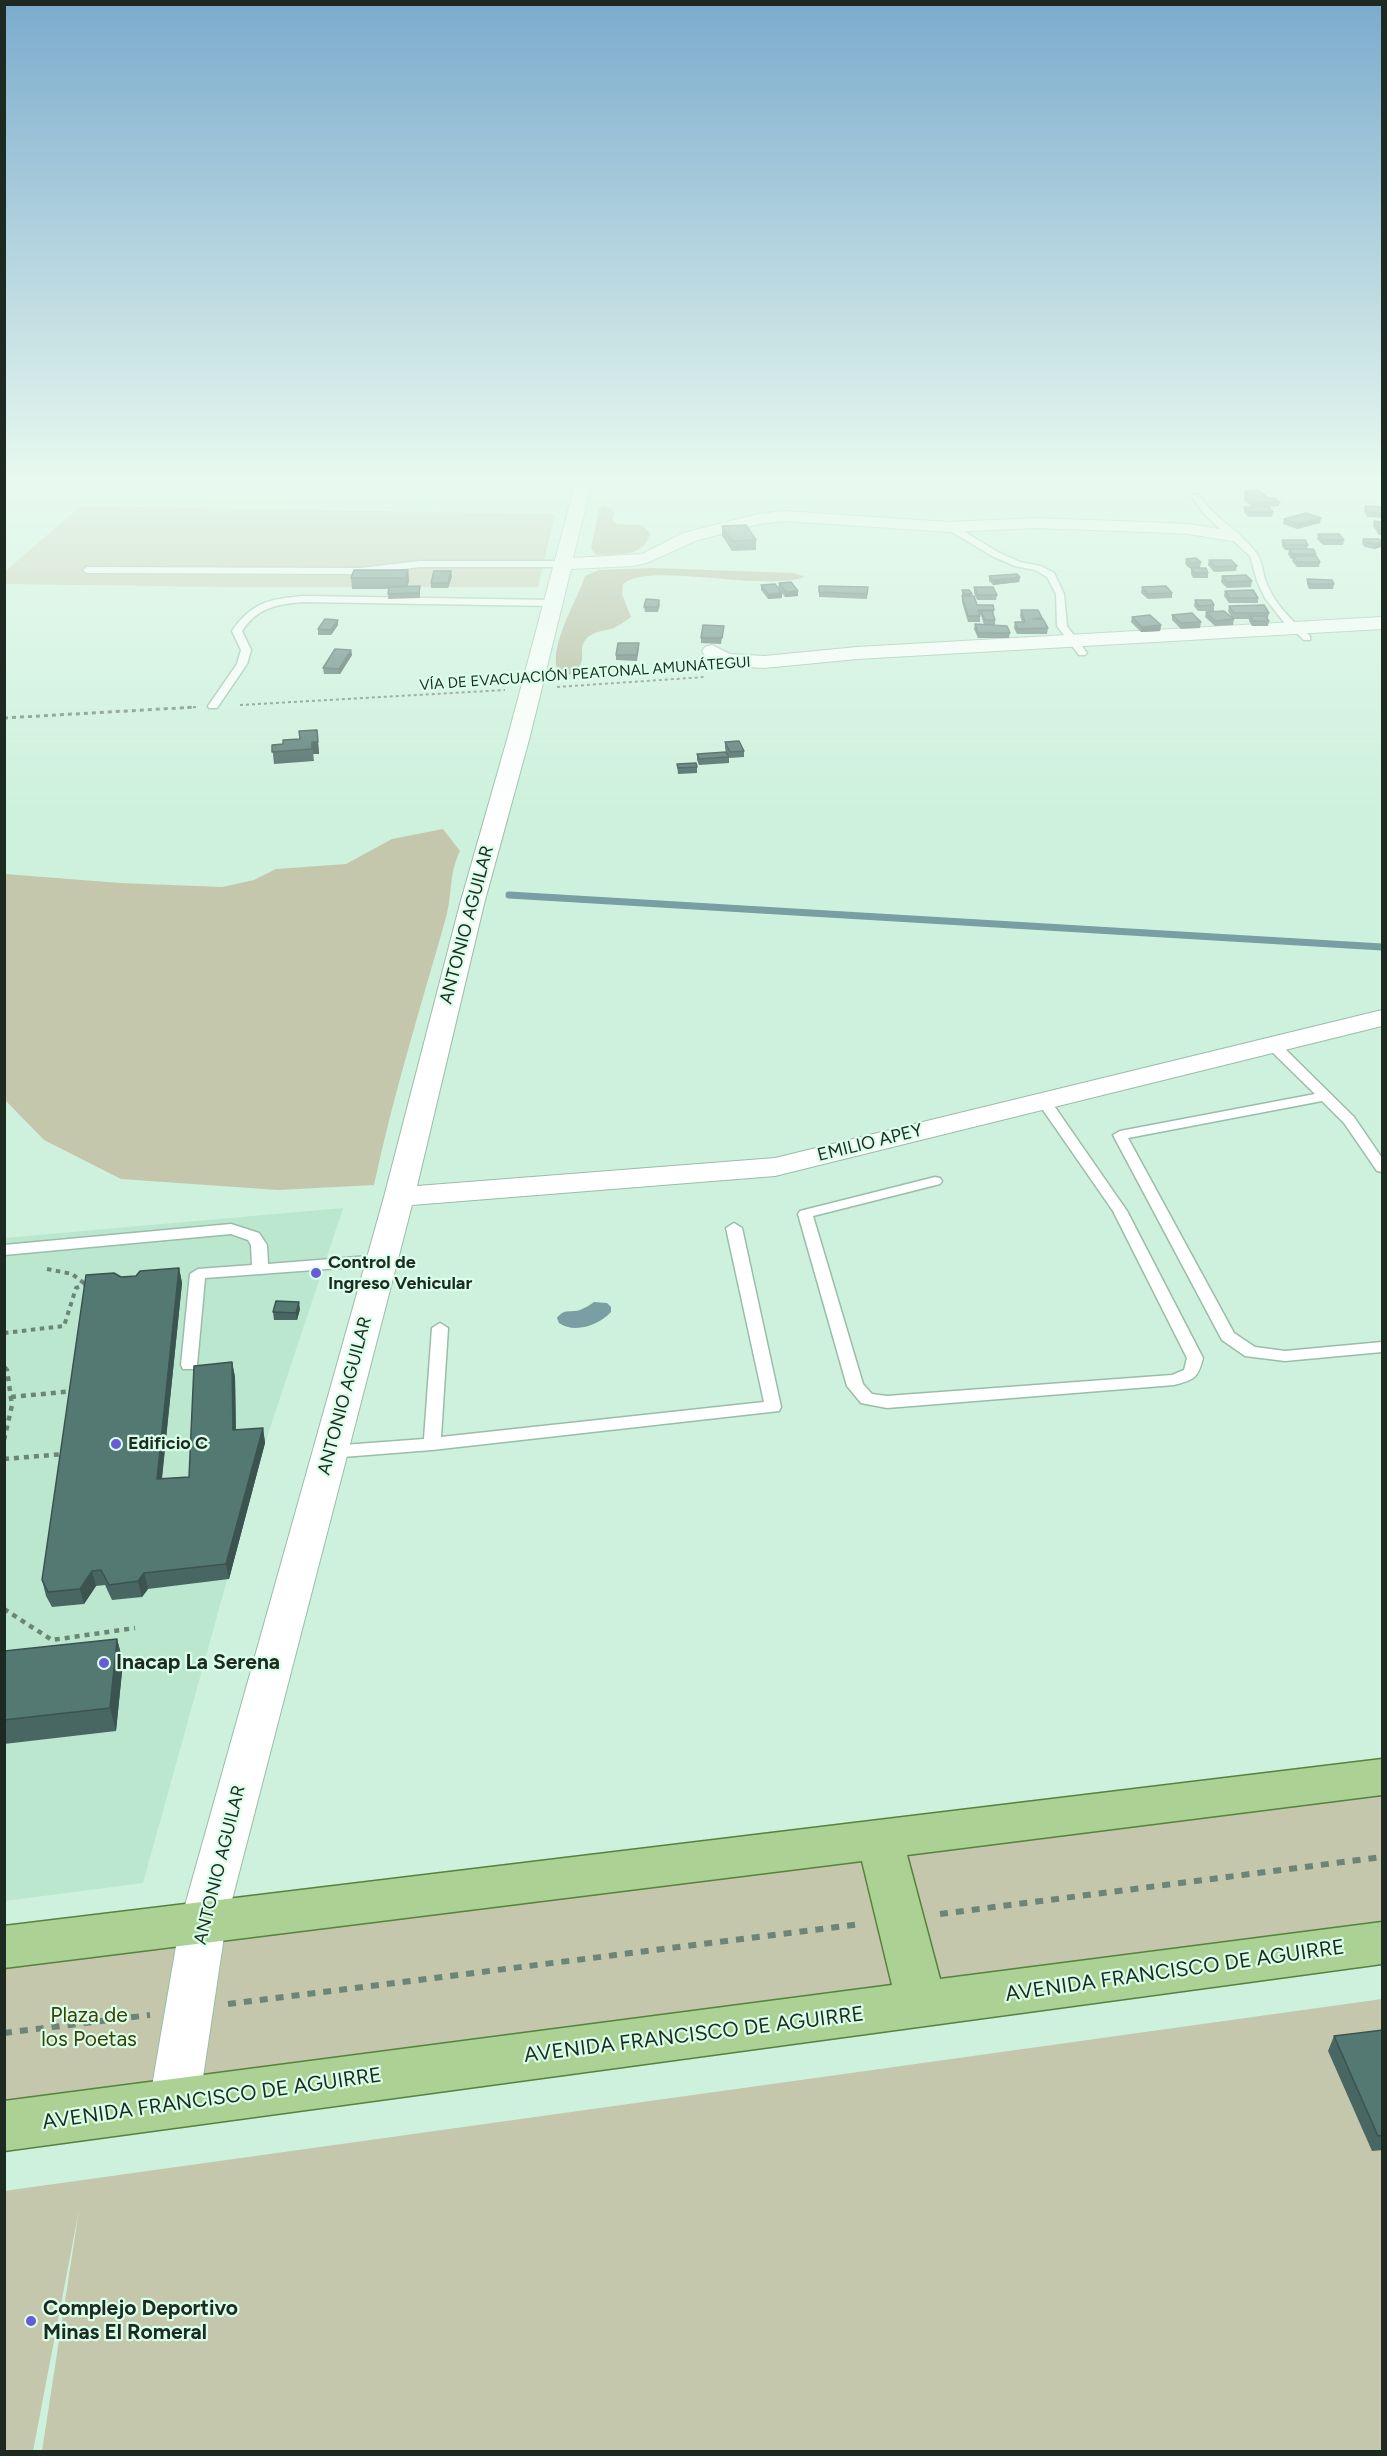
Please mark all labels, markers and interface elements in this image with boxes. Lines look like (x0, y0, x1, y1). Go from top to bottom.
street label: VÍA DE EVACUACIÓN PEATONAL AMUNÁTEGUI (419, 653, 751, 695)
street label: ANTONIO AGUILAR (435, 843, 499, 1007)
street label: EMILIO APEY (815, 1120, 925, 1166)
place label: Control de Ingreso Vehicular (328, 1252, 472, 1294)
marker: Control de Ingreso Vehicular (309, 1266, 323, 1280)
street label: ANTONIO AGUILAR (313, 1314, 377, 1478)
place label: Edificio C (128, 1433, 208, 1455)
marker: Edificio C (109, 1437, 123, 1451)
place label: Inacap La Serena (116, 1650, 280, 1676)
marker: Inacap La Serena (97, 1656, 111, 1670)
street label: ANTONIO AGUILAR (190, 1783, 250, 1947)
street label: AVENIDA FRANCISCO DE AGUIRRE (1004, 1935, 1346, 2007)
street label: AVENIDA FRANCISCO DE AGUIRRE (523, 2002, 865, 2068)
park label: Plaza de los Poetas (41, 2003, 137, 2053)
street label: AVENIDA FRANCISCO DE AGUIRRE (41, 2063, 383, 2135)
place label: Complejo Deportivo Minas El Romeral (43, 2296, 238, 2346)
marker: Complejo Deportivo Minas El Romeral (24, 2314, 38, 2328)

